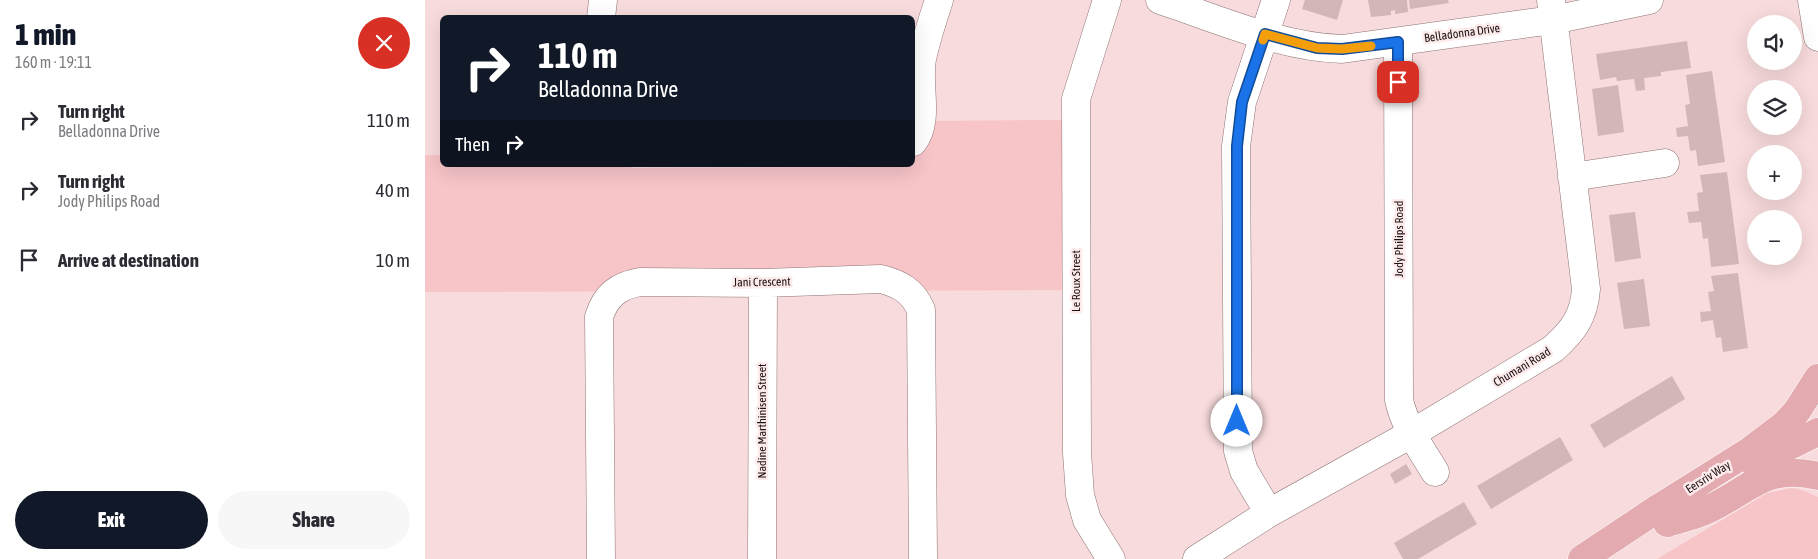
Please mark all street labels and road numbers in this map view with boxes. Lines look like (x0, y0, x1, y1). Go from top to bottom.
street label: Belladonna Drive (1423, 21, 1501, 45)
street label: Jody Philips Road (1392, 201, 1406, 277)
street label: Le Roux Street (1069, 249, 1083, 312)
street label: Jani Crescent (733, 274, 791, 290)
street label: Chumani Road (1491, 344, 1553, 390)
street label: Nadine Marthinisen Street (755, 363, 769, 479)
street label: Eersriv Way (1683, 458, 1733, 496)

